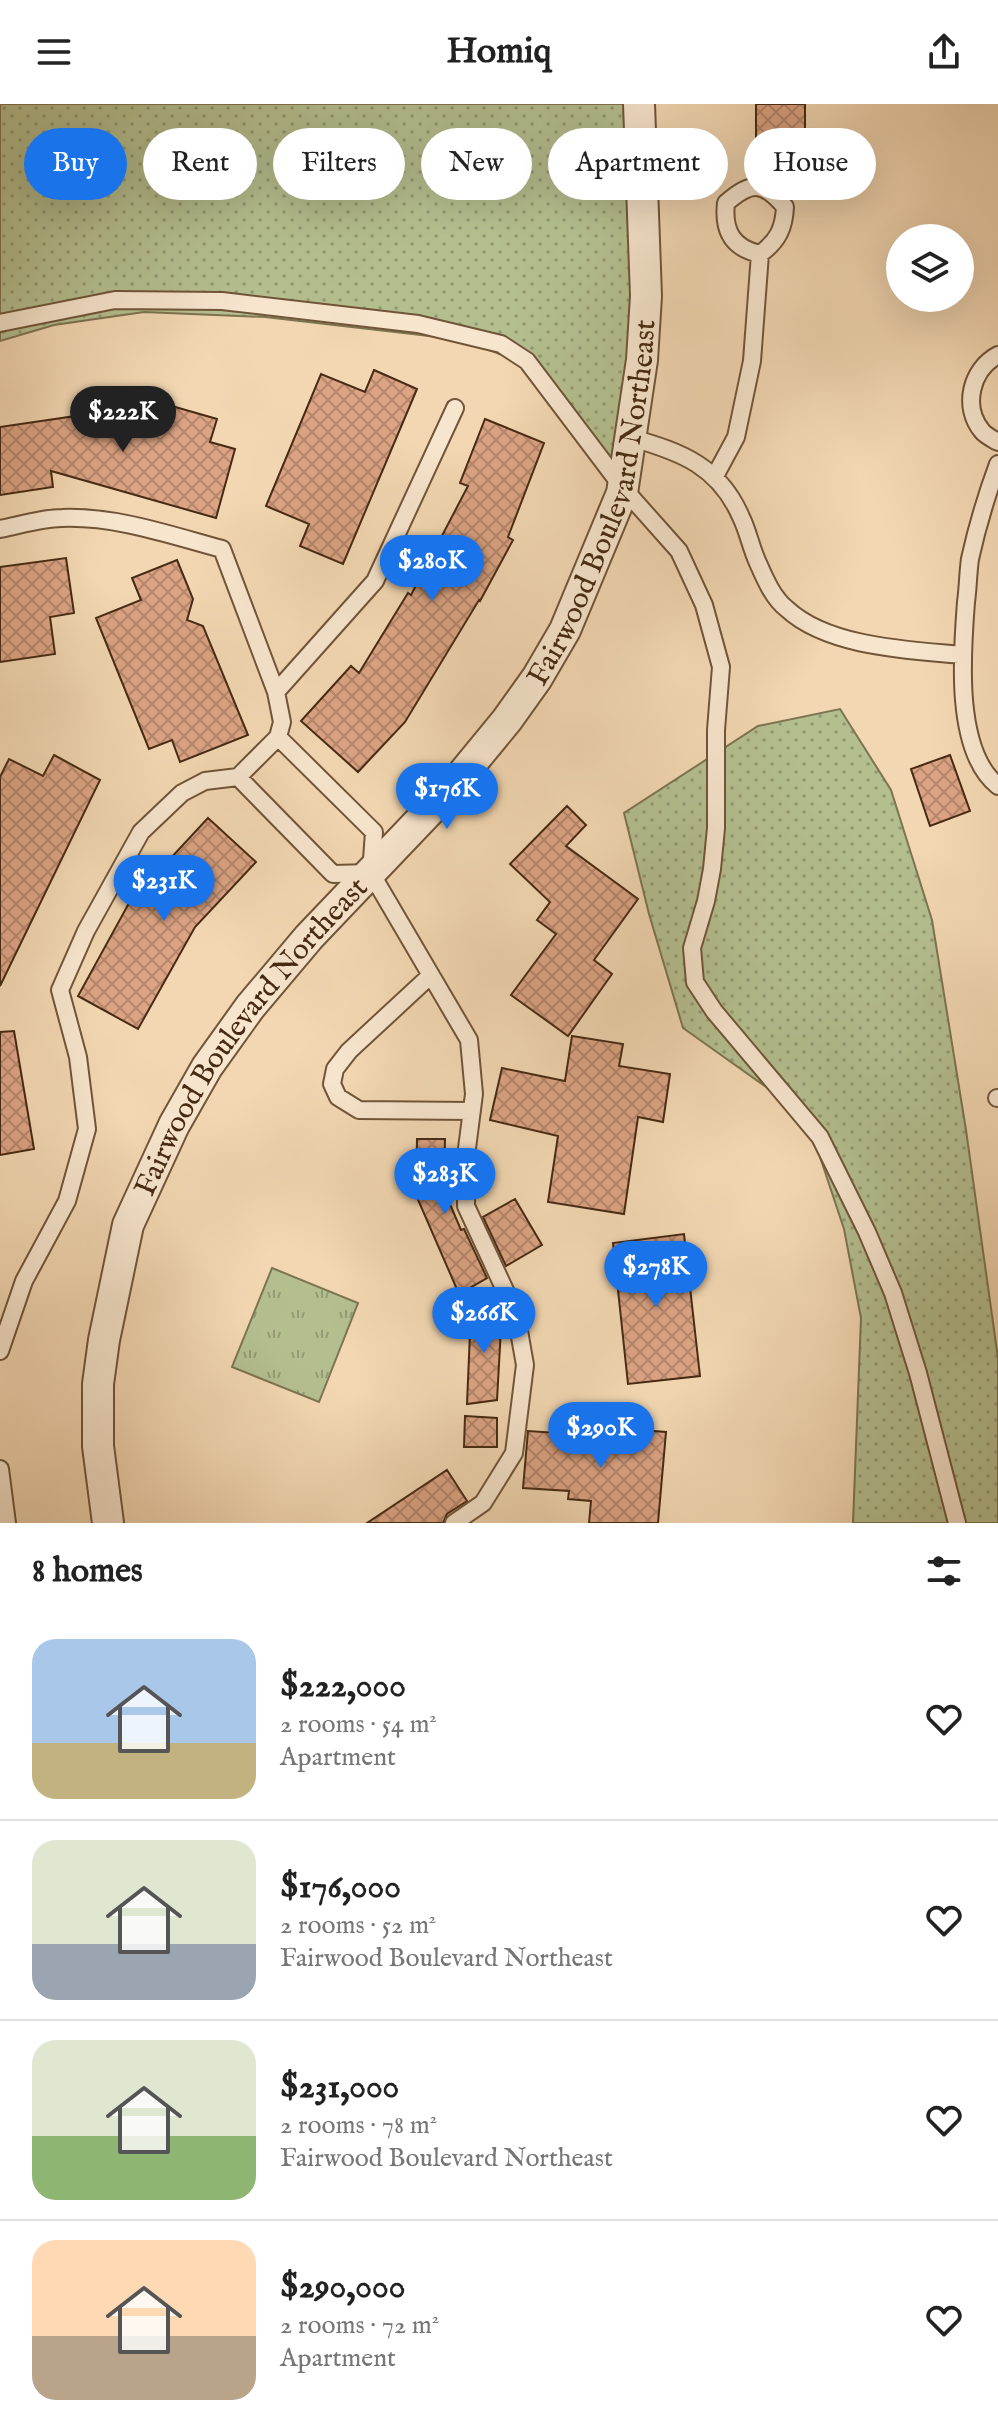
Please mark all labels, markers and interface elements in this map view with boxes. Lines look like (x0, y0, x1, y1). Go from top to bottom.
text: Homiq (447, 29, 551, 75)
icon: menu (32, 30, 76, 74)
icon: share (922, 30, 966, 74)
chip: Buy (24, 128, 127, 200)
chip: Rent (143, 128, 257, 200)
chip: Filters (273, 128, 405, 200)
chip: New (421, 128, 532, 200)
chip: Apartment (548, 128, 728, 200)
chip: House (744, 128, 876, 200)
map controls (886, 224, 974, 312)
button: layers (886, 224, 974, 312)
street label: Fairwood Boulevard Northeast (520, 319, 665, 693)
pin: $222K (67, 386, 179, 454)
text: $222K (88, 395, 158, 428)
pin: $280K (376, 535, 488, 603)
text: $280K (398, 544, 466, 577)
pin: $176K (391, 763, 503, 831)
text: $176K (414, 772, 480, 805)
pin: $231K (108, 855, 220, 923)
text: $231K (132, 864, 196, 897)
street label: Fairwood Boulevard Northeast (127, 870, 377, 1203)
pin: $283K (389, 1148, 501, 1216)
text: $283K (412, 1157, 478, 1190)
pin: $278K (600, 1241, 712, 1309)
text: $278K (622, 1250, 690, 1283)
pin: $266K (428, 1287, 540, 1355)
text: $266K (450, 1296, 518, 1329)
pin: $290K (545, 1402, 657, 1470)
text: $290K (566, 1411, 636, 1444)
icon: filters (922, 1549, 966, 1593)
text: 8 homes (32, 1550, 143, 1593)
text: $222,000 (280, 1665, 406, 1708)
icon: home (96, 1671, 192, 1767)
icon: heart (922, 1697, 966, 1741)
text: 2 rooms · 54 m² (280, 1708, 437, 1741)
text: Apartment (280, 1741, 396, 1774)
text: $176,000 (280, 1866, 401, 1909)
icon: home (96, 1872, 192, 1968)
icon: heart (922, 1898, 966, 1942)
text: 2 rooms · 52 m² (280, 1909, 436, 1942)
text: Fairwood Boulevard Northeast (280, 1942, 613, 1975)
text: $231,000 (280, 2066, 399, 2109)
icon: home (96, 2072, 192, 2168)
icon: heart (922, 2098, 966, 2142)
text: 2 rooms · 78 m² (280, 2109, 437, 2142)
text: Fairwood Boulevard Northeast (280, 2142, 613, 2175)
text: $290,000 (280, 2266, 405, 2309)
icon: home (96, 2272, 192, 2368)
icon: heart (922, 2298, 966, 2342)
text: 2 rooms · 72 m² (280, 2309, 439, 2342)
text: Apartment (280, 2342, 396, 2375)

